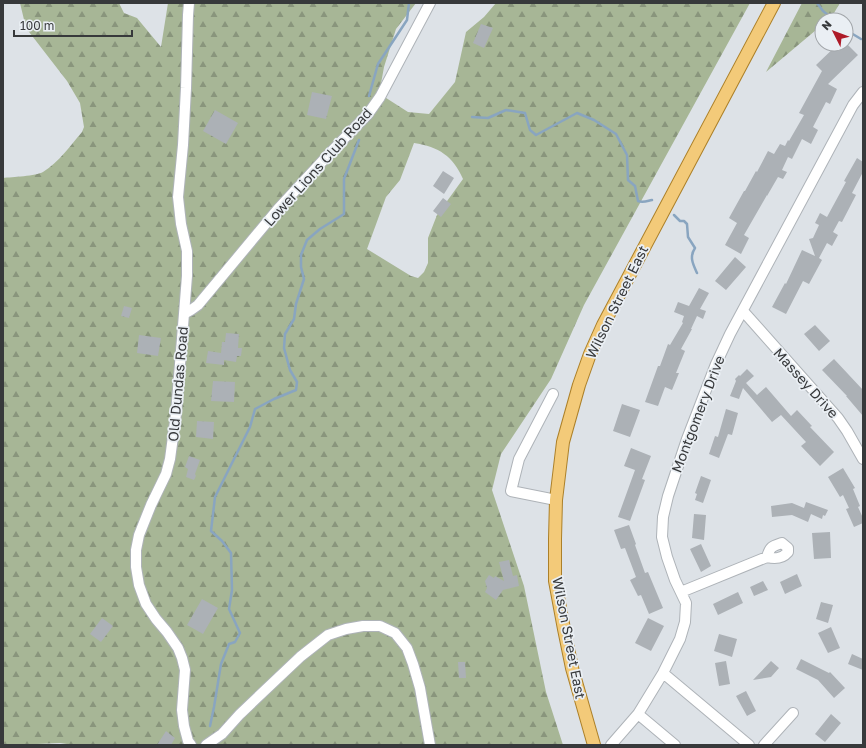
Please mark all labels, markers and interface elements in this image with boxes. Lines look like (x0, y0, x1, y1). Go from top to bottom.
scale bar (14, 12, 132, 38)
north arrow (814, 12, 854, 52)
text: 100 m (20, 18, 54, 33)
text: N (819, 18, 834, 32)
street label: Lower Lions Club Road (260, 104, 375, 229)
street label: Wilson Street East (582, 242, 651, 361)
street label: Old Dundas Road (164, 326, 191, 442)
street label: Massey Drive (770, 344, 842, 421)
street label: Montgomery Drive (667, 353, 728, 475)
street label: Wilson Street East (549, 575, 590, 700)

